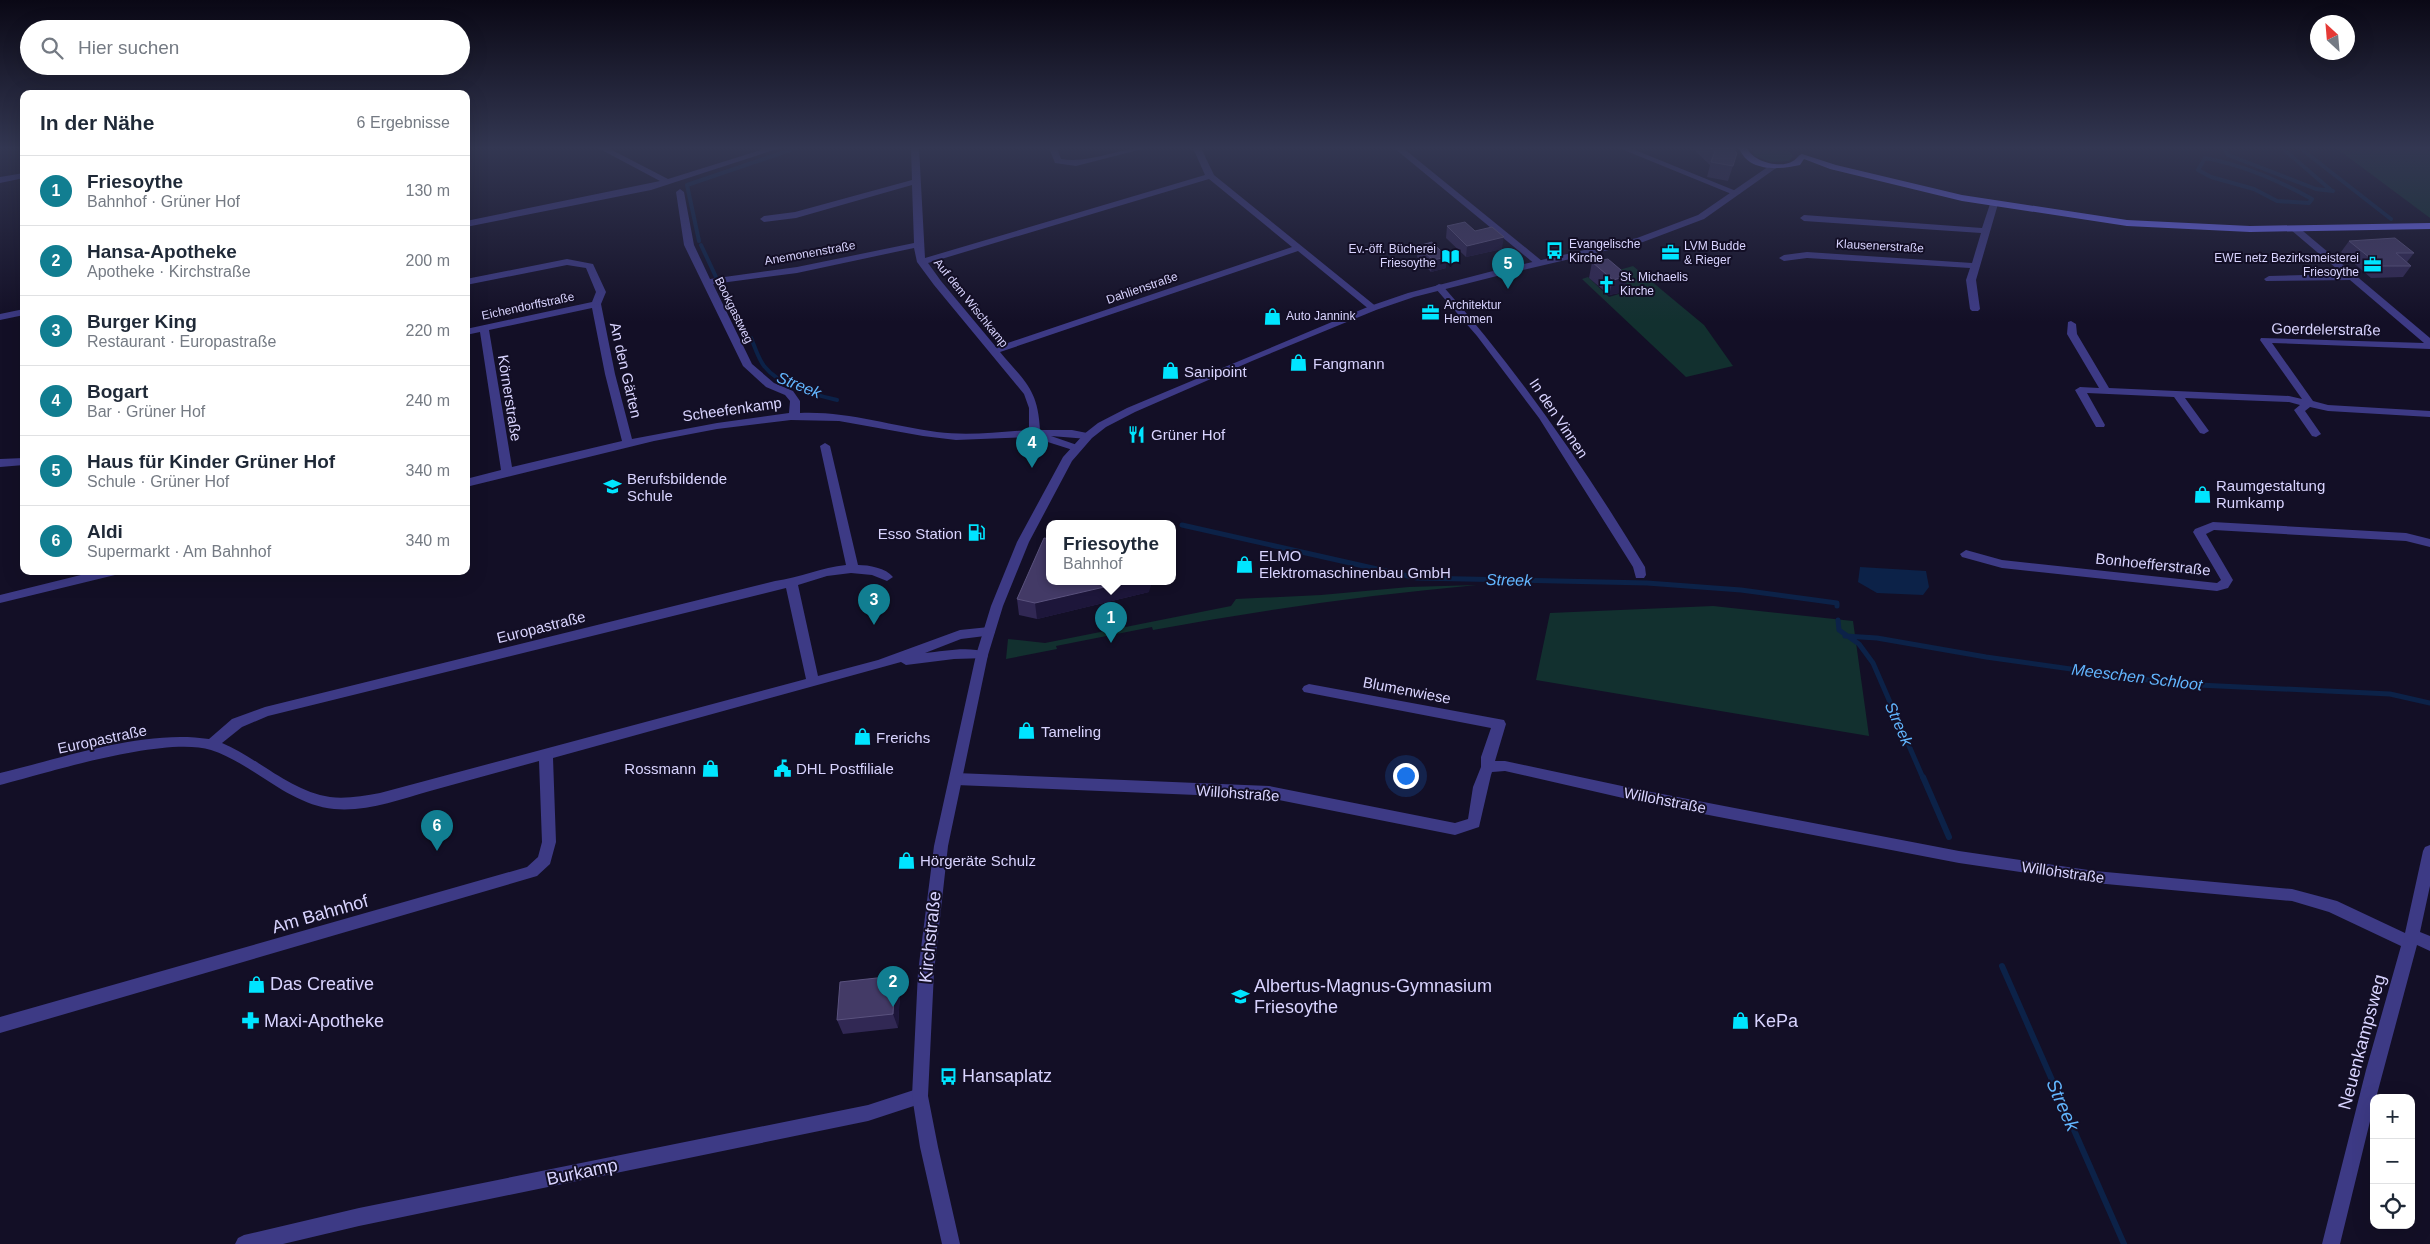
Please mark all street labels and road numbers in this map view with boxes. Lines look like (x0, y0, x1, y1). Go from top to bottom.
street label: Klausenerstraße (1836, 237, 1925, 255)
street label: Anemonenstraße (763, 238, 857, 268)
street label: Auf dem Wischkamp (931, 256, 1011, 350)
street label: Dahlienstraße (1104, 269, 1180, 307)
street label: Bookgastweg (712, 275, 756, 345)
street label: Eichendorffstraße (480, 289, 576, 323)
street label: Goerdelerstraße (2271, 320, 2381, 338)
street label: An den Gärten (607, 321, 645, 419)
street label: Körnerstraße (495, 353, 525, 443)
street label: In den Vinnen (1526, 375, 1592, 461)
street label: Scheefenkamp (681, 394, 783, 424)
street label: Bonhoefferstraße (2095, 550, 2211, 578)
street label: Europastraße (495, 608, 587, 646)
street label: Blumenwiese (1362, 673, 1452, 707)
street label: Europastraße (56, 721, 148, 757)
street label: Willohstraße (1196, 782, 1280, 804)
street label: Willohstraße (1622, 784, 1708, 816)
street label: Willohstraße (2021, 858, 2105, 886)
street label: Am Bahnhof (270, 890, 371, 937)
street label: Kirchstraße (915, 890, 945, 984)
street label: Neuenkampsweg (2334, 972, 2390, 1112)
street label: Burkamp (545, 1155, 619, 1189)

